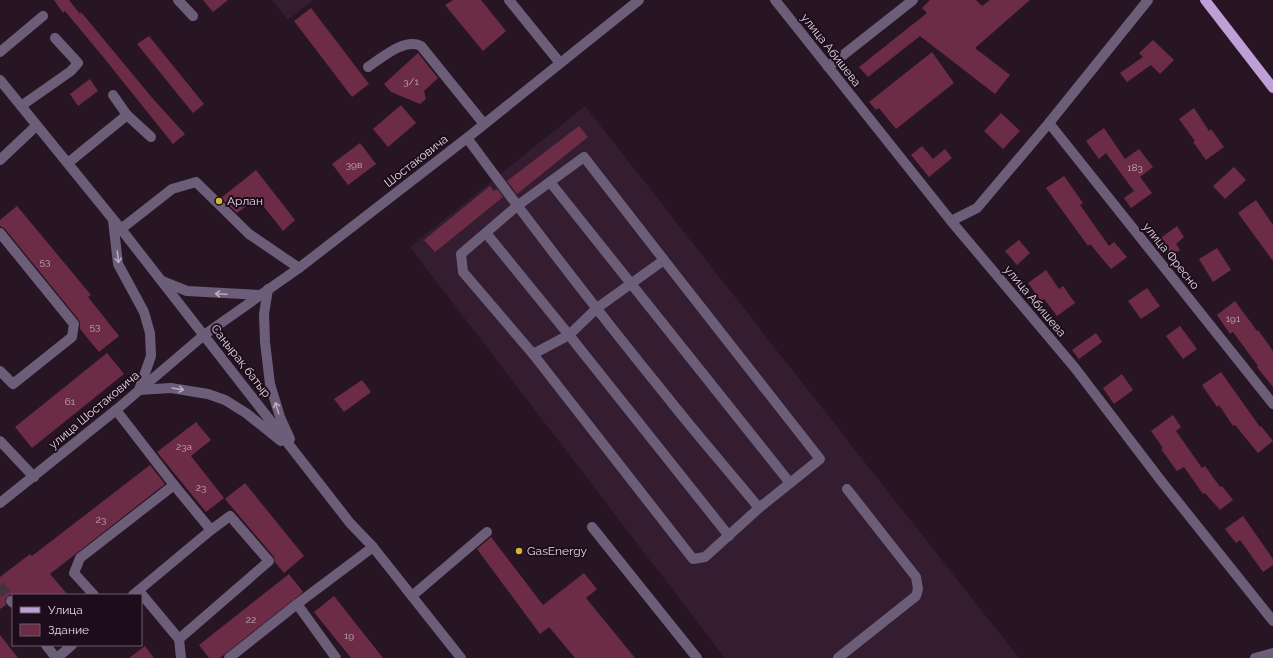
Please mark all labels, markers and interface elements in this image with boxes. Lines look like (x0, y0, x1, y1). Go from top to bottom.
street label: улица Абишева (798, 11, 864, 89)
house number: 3/1 (403, 76, 419, 87)
street label: Шостаковича (381, 132, 451, 190)
house number: 39в (346, 159, 362, 170)
house number: 183 (1127, 162, 1143, 173)
place label: Арлан (227, 194, 263, 208)
marker: Арлан (214, 196, 224, 206)
street label: улица Фресно (1140, 220, 1202, 292)
one-way arrow (114, 251, 121, 264)
house number: 53 (40, 256, 50, 267)
street label: улица Абишева (1001, 263, 1069, 339)
one-way arrow (215, 290, 228, 298)
house number: 191 (1226, 313, 1241, 324)
house number: 53 (90, 321, 100, 332)
street label: Саңырақ батыр (208, 322, 274, 400)
street label: улица Шостаковича (46, 368, 142, 452)
one-way arrow (171, 385, 184, 393)
house number: 61 (65, 396, 76, 407)
one-way arrow (273, 403, 281, 415)
house number: 23а (176, 441, 192, 452)
house number: 23 (196, 482, 206, 493)
house number: 23 (96, 514, 106, 525)
place label: GasEnergy (527, 544, 588, 558)
marker: GasEnergy (514, 546, 524, 556)
legend (12, 594, 142, 646)
text: Улица (48, 603, 83, 617)
house number: 22 (246, 614, 256, 625)
text: Здание (48, 623, 89, 637)
house number: 19 (344, 630, 354, 641)

